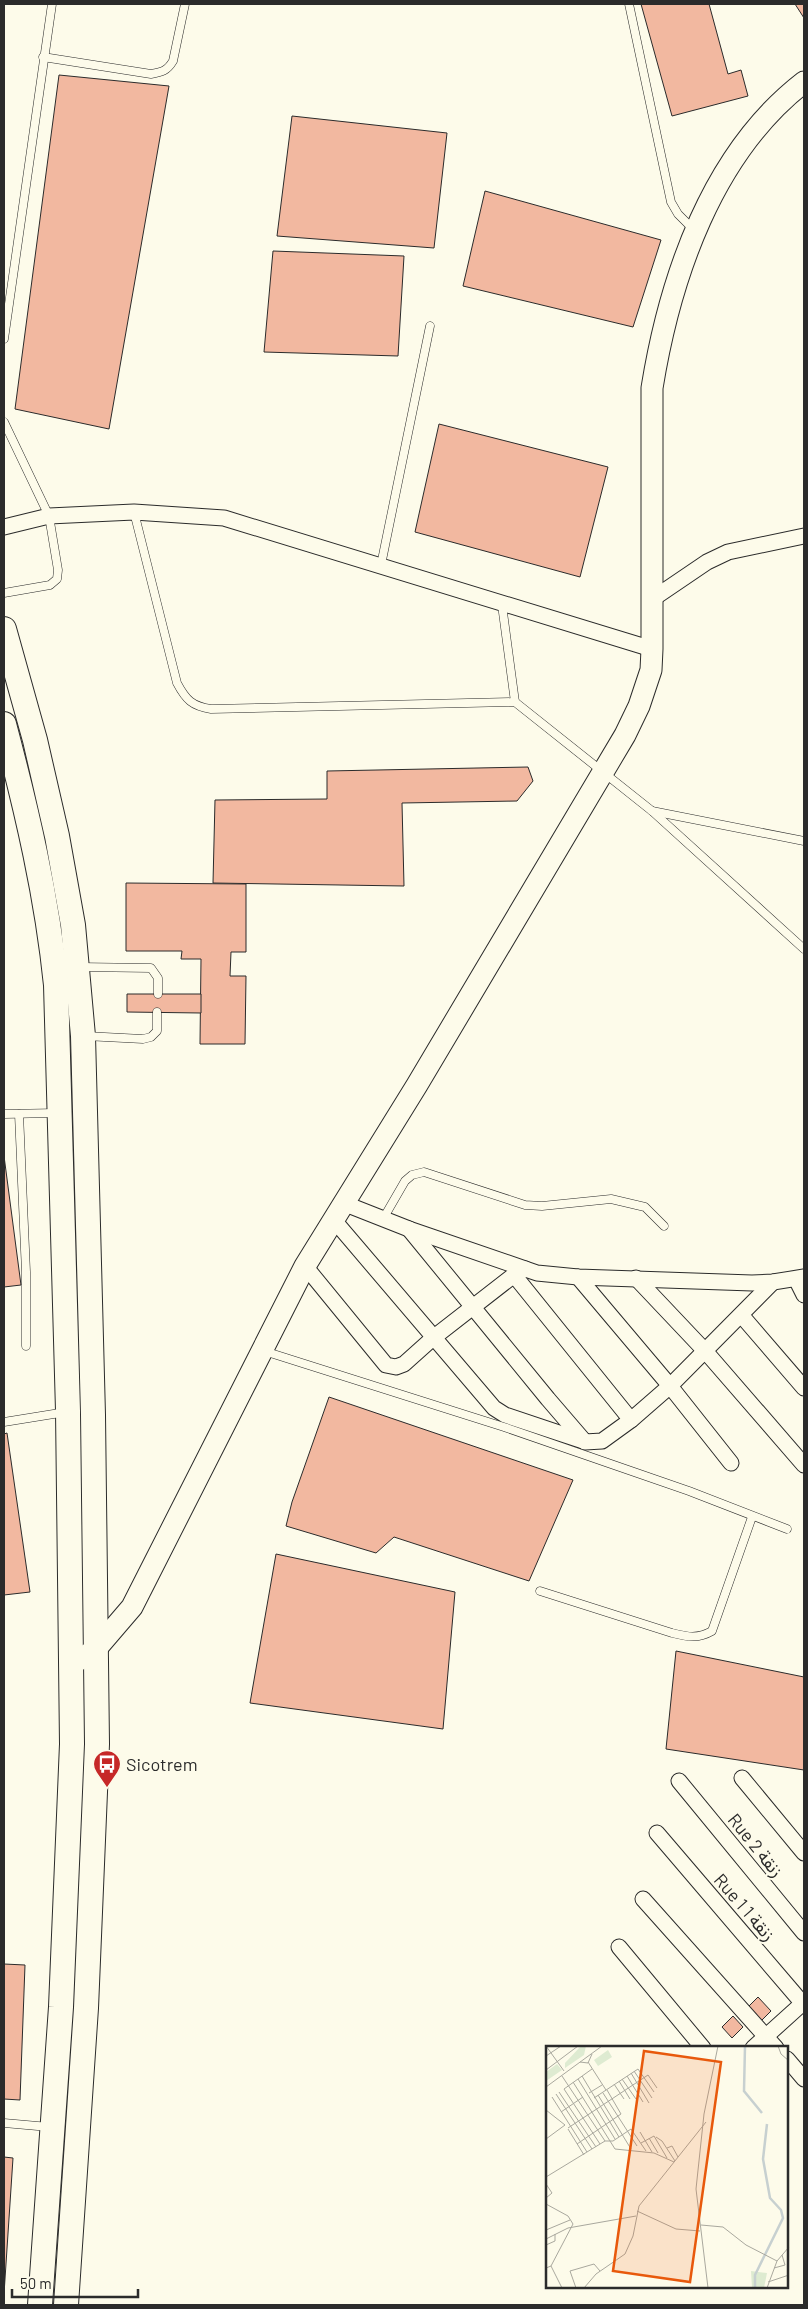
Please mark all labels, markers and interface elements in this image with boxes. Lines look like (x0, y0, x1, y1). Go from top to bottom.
bus stop icon: Sicotrem (92, 1749, 122, 1788)
place label: Sicotrem (126, 1753, 198, 1775)
street label: Rue 2 زنقة (723, 1809, 788, 1882)
street label: Rue 1 زنقة 1 (709, 1869, 780, 1946)
inset map (546, 2046, 788, 2289)
scale bar (12, 2266, 139, 2298)
text: 50 m (20, 2274, 52, 2292)

